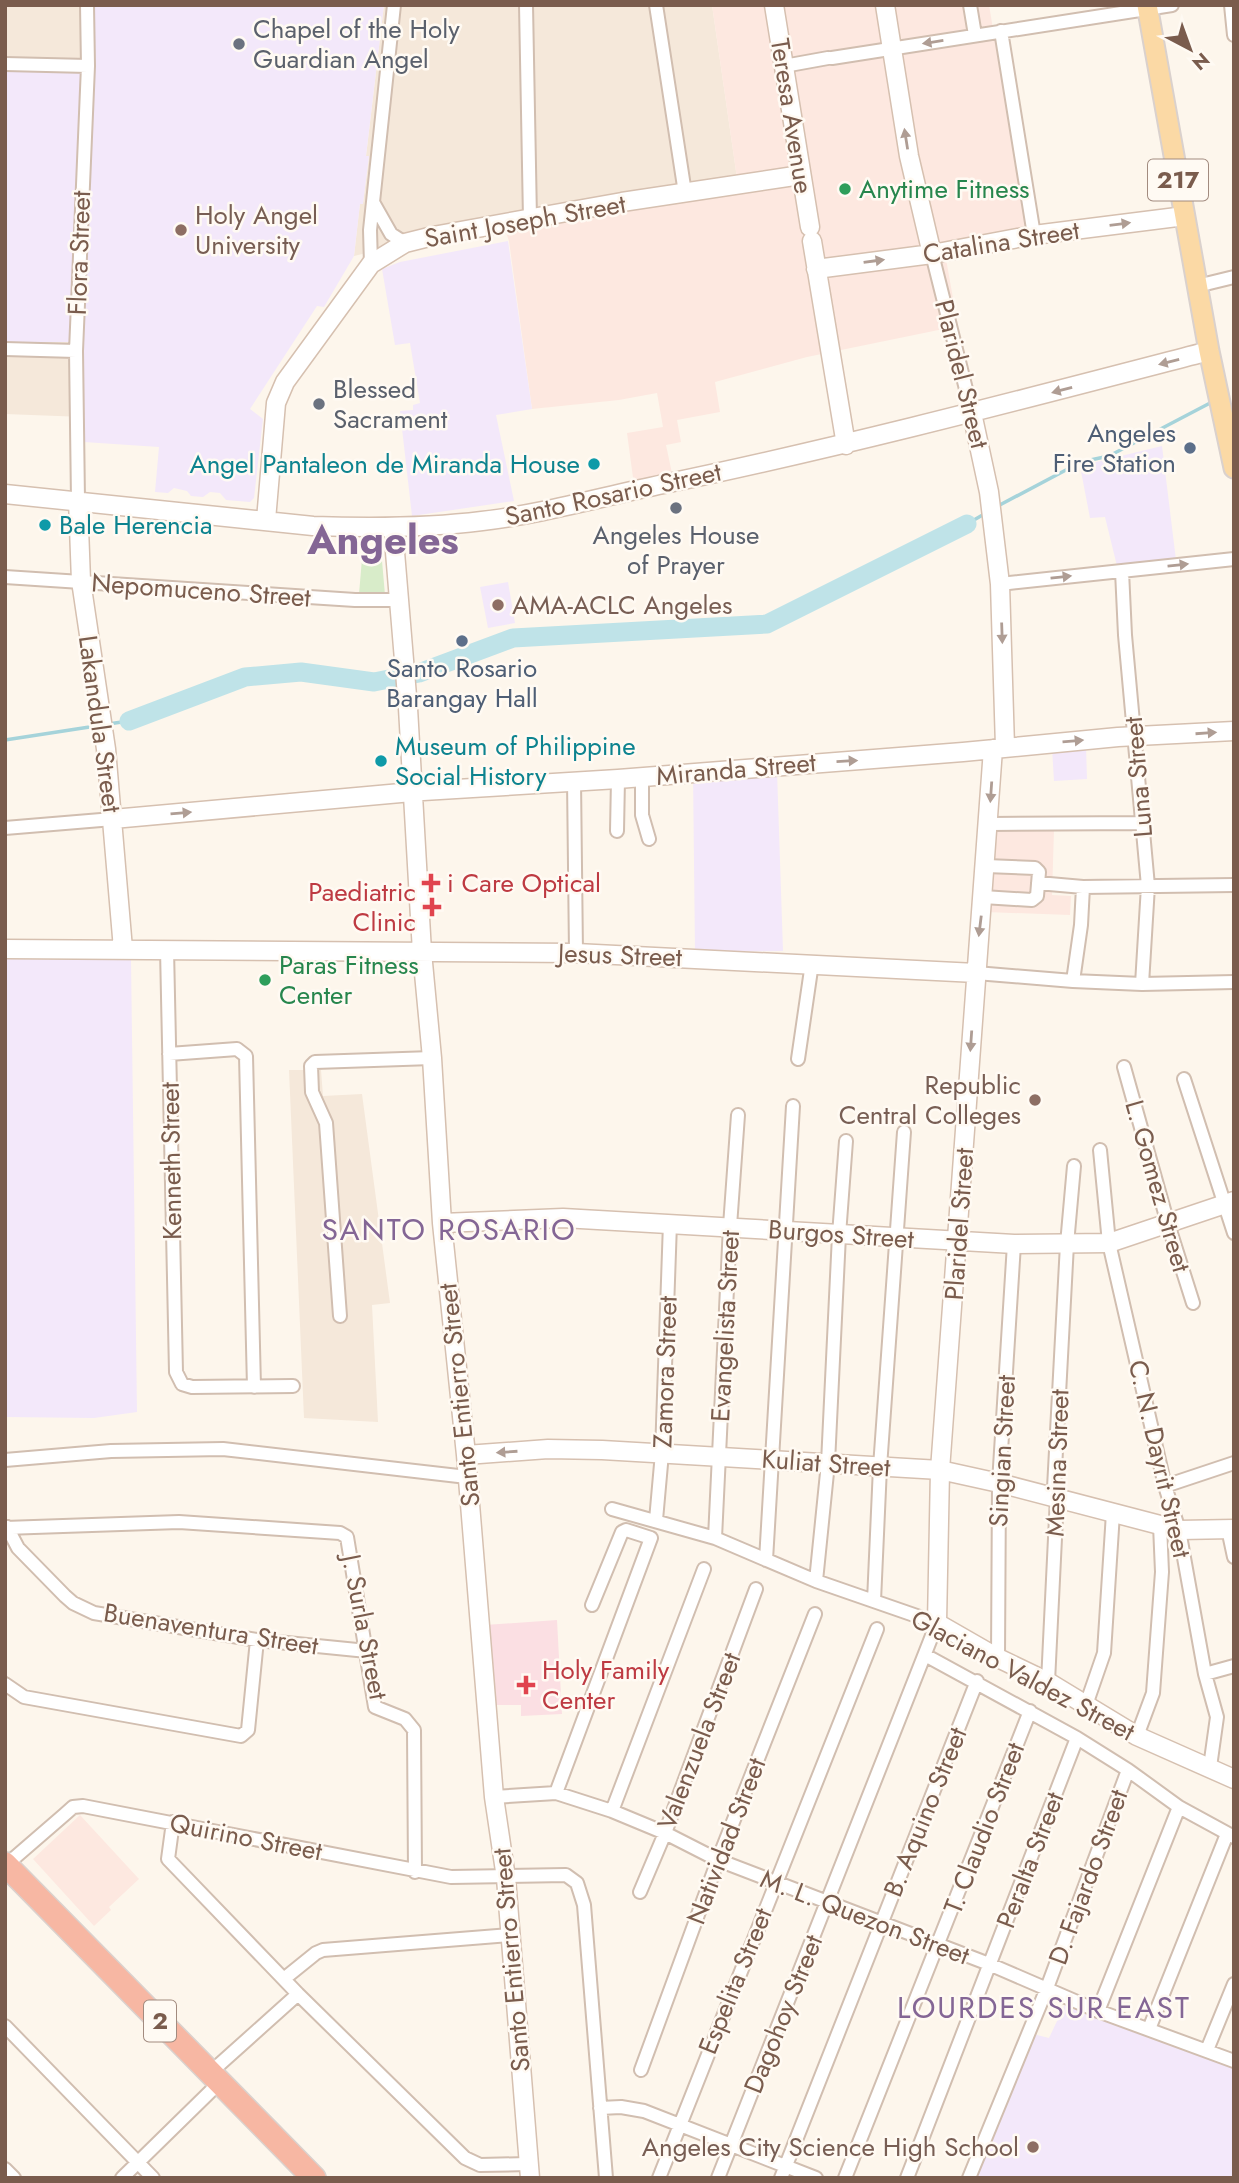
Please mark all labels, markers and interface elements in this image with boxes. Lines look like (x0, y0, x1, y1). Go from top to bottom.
place label: Chapel of the Holy Guardian Angel (253, 10, 460, 78)
north arrow (1155, 14, 1225, 84)
marker: Chapel of the Holy Guardian Angel (231, 36, 247, 52)
street label: Teresa Avenue (761, 36, 823, 196)
one-way arrow (922, 37, 944, 48)
text: N (1186, 46, 1215, 77)
one-way arrow (900, 128, 911, 150)
road number: 217 (1148, 160, 1208, 200)
place label: Anytime Fitness (859, 170, 1030, 208)
marker: Anytime Fitness (837, 181, 853, 197)
street label: Saint Joseph Street (421, 184, 629, 257)
street label: Flora Street (58, 189, 100, 316)
place label: Holy Angel University (195, 196, 318, 264)
street label: Catalina Street (920, 211, 1083, 273)
one-way arrow (1110, 219, 1132, 230)
marker: Holy Angel University (173, 222, 189, 238)
one-way arrow (863, 256, 885, 267)
street label: Plaridel Street (925, 295, 999, 453)
one-way arrow (1157, 357, 1179, 368)
place label: Blessed Sacrament (333, 370, 448, 438)
one-way arrow (1051, 385, 1073, 396)
marker: Blessed Sacrament (311, 396, 327, 412)
place label: Angeles Fire Station (1053, 414, 1176, 482)
marker: Angeles Fire Station (1182, 440, 1198, 456)
place label: Angel Pantaleon de Miranda House (189, 445, 580, 483)
street label: Santo Rosario Street (501, 452, 725, 535)
marker: Angel Pantaleon de Miranda House (586, 456, 602, 472)
marker: Angeles House of Prayer (668, 500, 684, 516)
place label: Bale Herencia (59, 506, 212, 544)
district label: Angeles (306, 511, 459, 569)
place label: Angeles House of Prayer (593, 516, 759, 584)
marker: Bale Herencia (37, 517, 53, 533)
one-way arrow (1167, 559, 1189, 570)
street label: Nepomuceno Street (90, 563, 313, 617)
one-way arrow (1050, 571, 1072, 582)
place label: AMA-ACLC Angeles (512, 586, 732, 624)
marker: AMA-ACLC Angeles (490, 597, 506, 613)
one-way arrow (996, 622, 1008, 644)
street label: Lakandula Street (69, 633, 131, 816)
marker: Santo Rosario Barangay Hall (454, 633, 470, 649)
place label: Santo Rosario Barangay Hall (386, 649, 538, 717)
street label: Luna Street (1114, 714, 1162, 839)
place label: Museum of Philippine Social History (395, 727, 636, 795)
one-way arrow (1195, 727, 1217, 738)
one-way arrow (1062, 735, 1084, 746)
street label: Miranda Street (655, 743, 818, 795)
marker: Museum of Philippine Social History (373, 753, 389, 769)
one-way arrow (836, 755, 858, 766)
one-way arrow (985, 781, 996, 803)
one-way arrow (170, 807, 192, 818)
place label: i Care Optical (447, 864, 601, 902)
place label: Paediatric Clinic (308, 873, 416, 941)
marker: i Care Optical (421, 873, 441, 893)
marker: Paediatric Clinic (422, 897, 442, 917)
one-way arrow (975, 915, 986, 937)
street label: Jesus Street (554, 934, 683, 976)
place label: Paras Fitness Center (279, 946, 419, 1014)
marker: Paras Fitness Center (257, 972, 273, 988)
one-way arrow (966, 1030, 977, 1052)
place label: Republic Central Colleges (839, 1066, 1021, 1134)
street label: Kenneth Street (151, 1081, 191, 1240)
marker: Republic Central Colleges (1027, 1092, 1043, 1108)
street label: L. Gomez Street (1115, 1095, 1201, 1277)
street label: Plaridel Street (935, 1146, 983, 1301)
district label: SANTO ROSARIO (321, 1208, 577, 1251)
street label: Burgos Street (767, 1210, 916, 1258)
street label: Evangelista Street (701, 1228, 749, 1423)
street label: Santo Entierro Street (428, 1281, 490, 1509)
street label: Zamora Street (643, 1294, 687, 1449)
street label: C. N. Dayrit Street (1119, 1356, 1201, 1562)
street label: Singian Street (979, 1373, 1025, 1528)
street label: Mesina Street (1035, 1388, 1079, 1537)
street label: Kuliat Street (760, 1440, 892, 1487)
one-way arrow (496, 1447, 518, 1458)
street label: J. Surla Street (332, 1548, 398, 1704)
street label: Buenaventura Street (101, 1593, 322, 1665)
street label: Glaciano Valdez Street (904, 1600, 1142, 1750)
street label: Valenzuela Street (648, 1646, 751, 1835)
place label: Holy Family Center (542, 1651, 670, 1719)
marker: Holy Family Center (516, 1675, 536, 1695)
street label: B. Aquino Street (874, 1721, 977, 1902)
street label: T. Claudio Street (934, 1736, 1034, 1919)
street label: Natividad Street (677, 1751, 776, 1930)
street label: D. Fajardo Street (1039, 1783, 1138, 1970)
street label: Peralta Street (987, 1786, 1074, 1933)
street label: Quirino Street (167, 1804, 326, 1871)
street label: Santo Entierro Street (482, 1846, 540, 2073)
street label: M. L. Quezon Street (755, 1860, 976, 1975)
street label: Espelita Street (688, 1902, 782, 2060)
street label: Dagohoy Street (734, 1928, 832, 2099)
district label: LOURDES SUR EAST (897, 1986, 1191, 2029)
road number: 2 (144, 2000, 176, 2042)
place label: Angeles City Science High School (642, 2128, 1019, 2166)
marker: Angeles City Science High School (1025, 2139, 1041, 2155)

